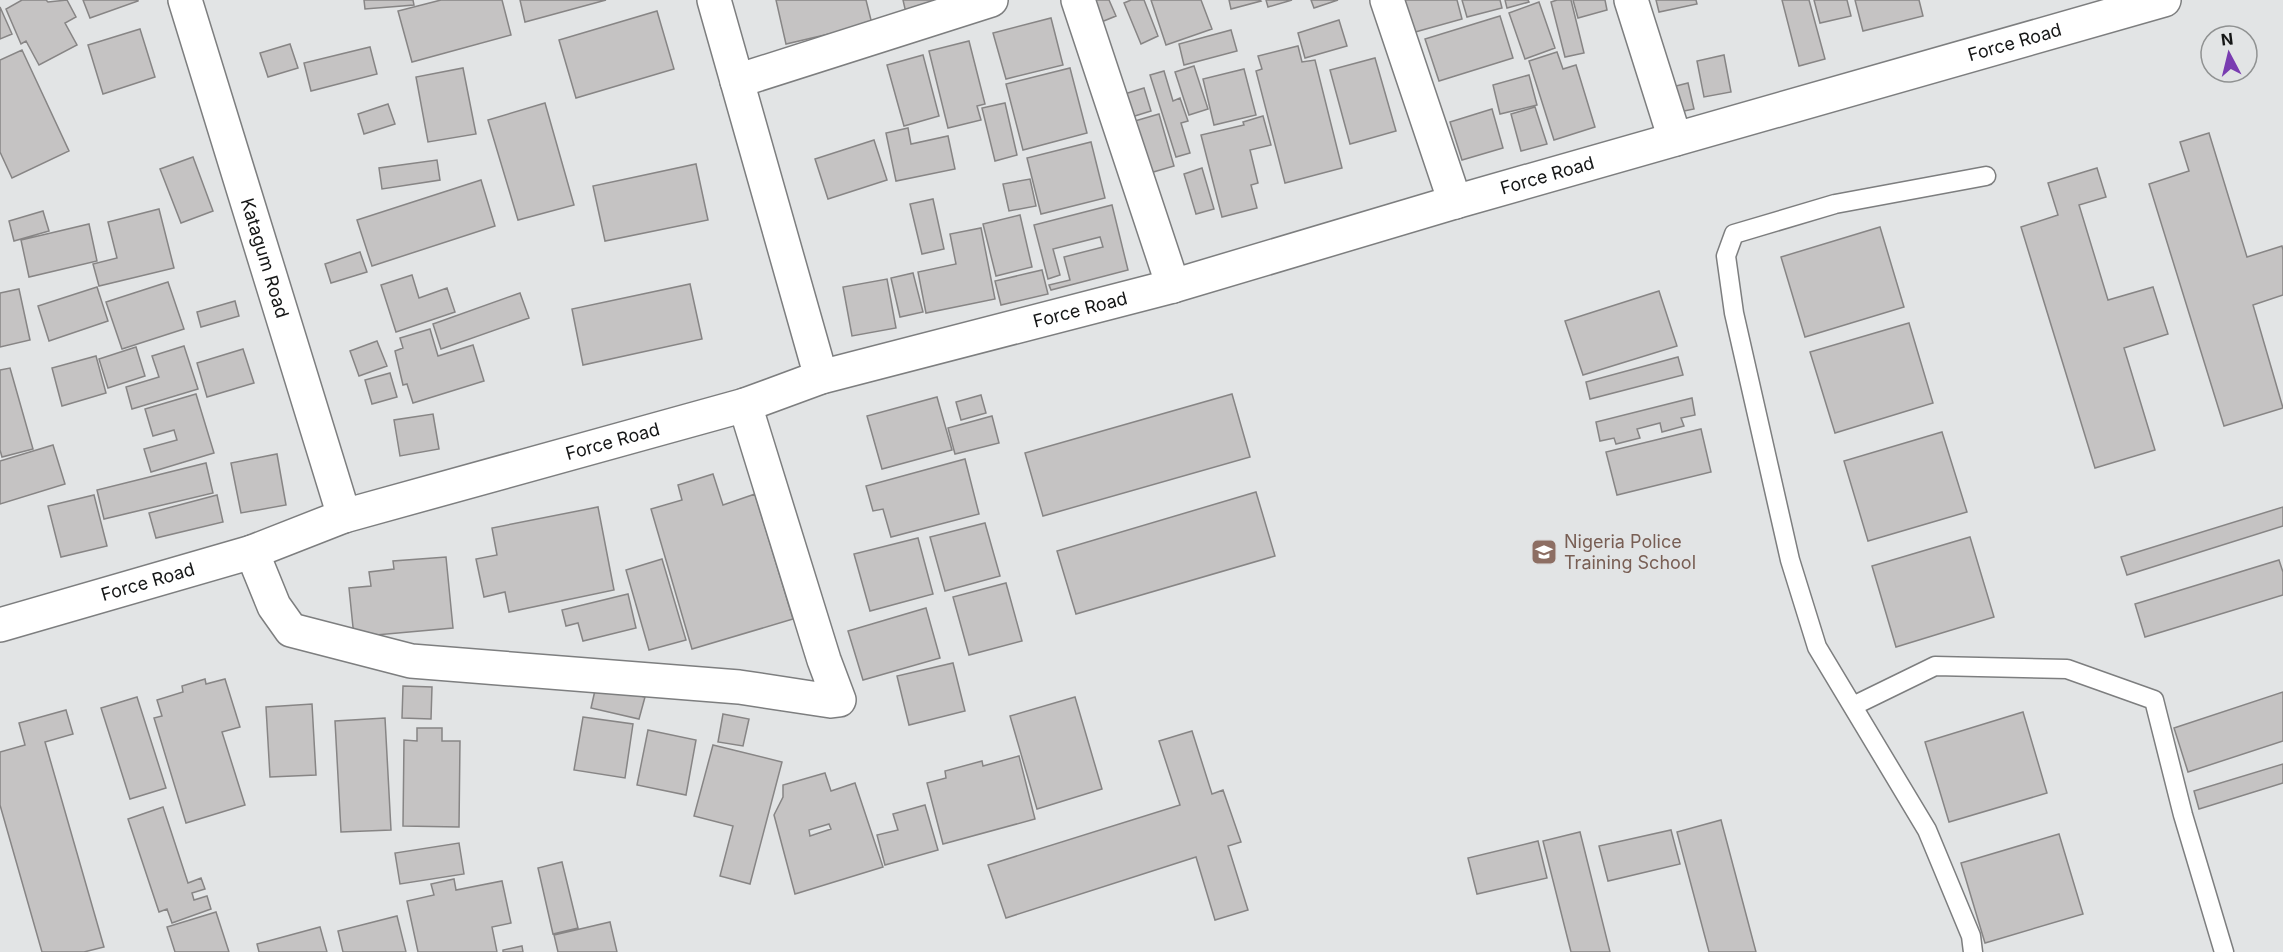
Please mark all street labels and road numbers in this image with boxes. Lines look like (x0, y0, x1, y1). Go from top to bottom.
street label: Force Road (1965, 19, 2064, 65)
street label: Force Road (1498, 152, 1596, 199)
street label: Katagum Road (237, 195, 293, 320)
street label: Force Road (1031, 287, 1129, 332)
street label: Force Road (563, 418, 662, 464)
street label: Force Road (99, 558, 197, 605)

